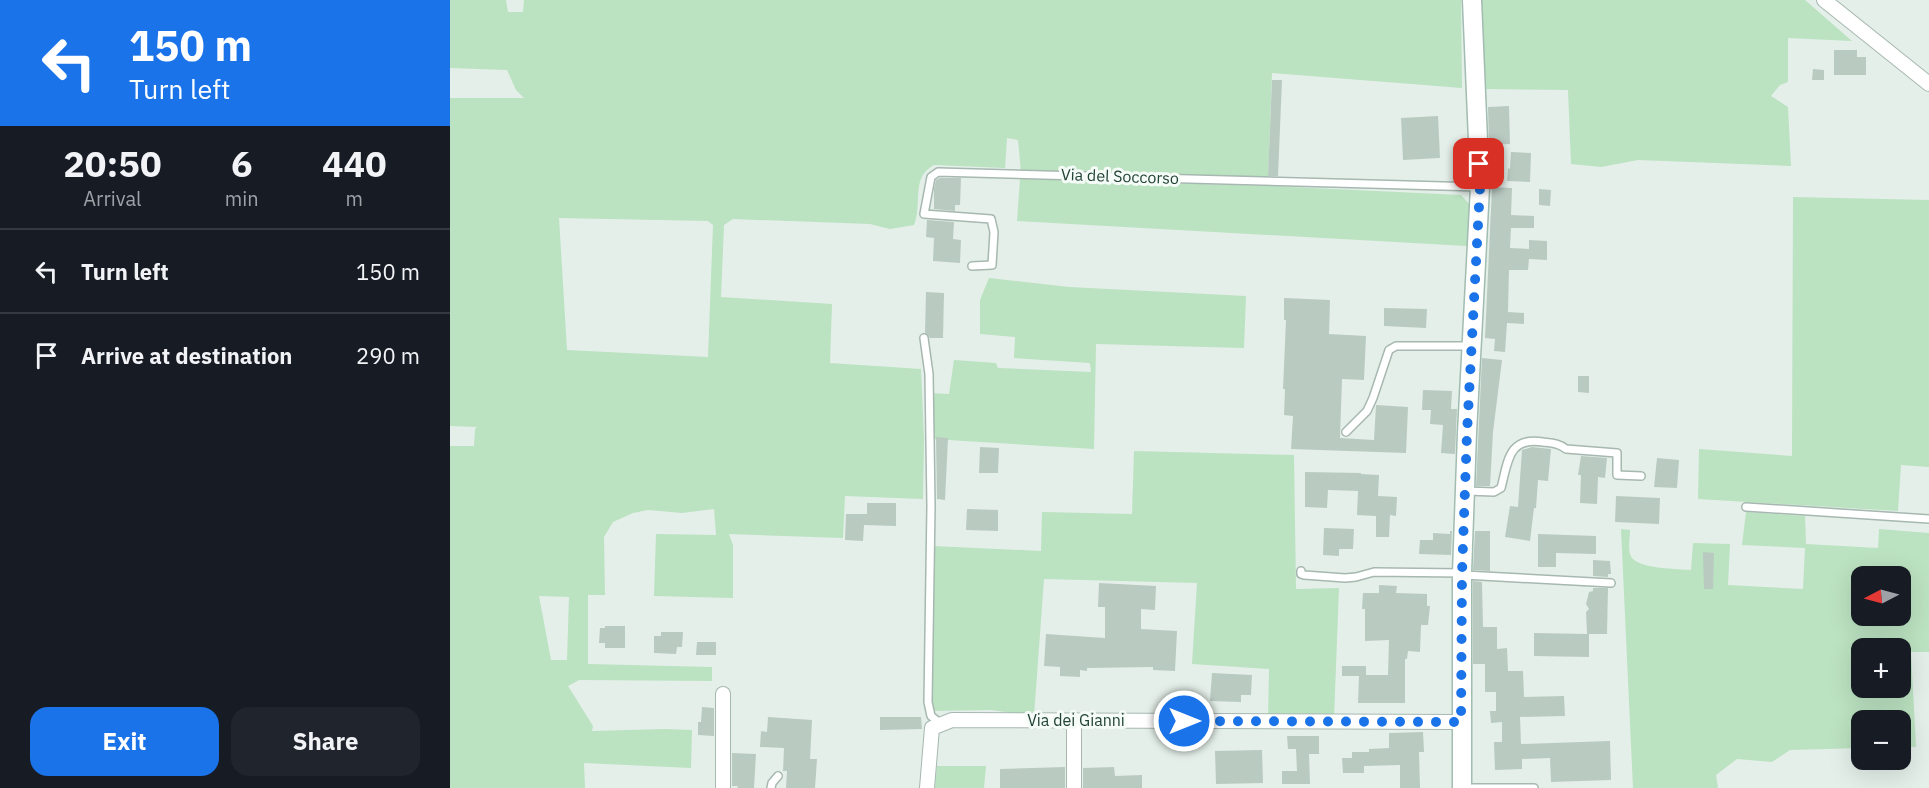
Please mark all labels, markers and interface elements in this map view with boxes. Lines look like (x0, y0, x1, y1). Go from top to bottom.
text: 150 m (129, 18, 252, 73)
icon: left (30, 24, 108, 102)
text: Turn left (129, 71, 230, 106)
pin (1453, 138, 1504, 189)
text: 20:50 (63, 140, 162, 187)
text: 6 (231, 140, 253, 187)
text: 440 (322, 140, 387, 187)
icon: arrive (1462, 147, 1495, 180)
street label: Via del Soccorso (1061, 164, 1179, 188)
text: Arrival (83, 185, 142, 212)
text: min (225, 185, 259, 212)
text: m (346, 185, 363, 212)
icon: left (30, 255, 63, 288)
text: Turn left (81, 257, 169, 286)
text: 150 m (356, 257, 420, 286)
icon: arrive (30, 339, 63, 372)
text: Arrive at destination (81, 341, 292, 370)
text: 290 m (356, 341, 420, 370)
north arrow (1851, 566, 1911, 626)
map controls (1851, 566, 1911, 770)
button: + (1851, 638, 1911, 698)
position arrow (1152, 689, 1216, 753)
button: Exit (30, 707, 219, 776)
button: Share (231, 707, 420, 776)
street label: Via dei Gianni (1027, 710, 1125, 730)
button: − (1851, 710, 1911, 770)

